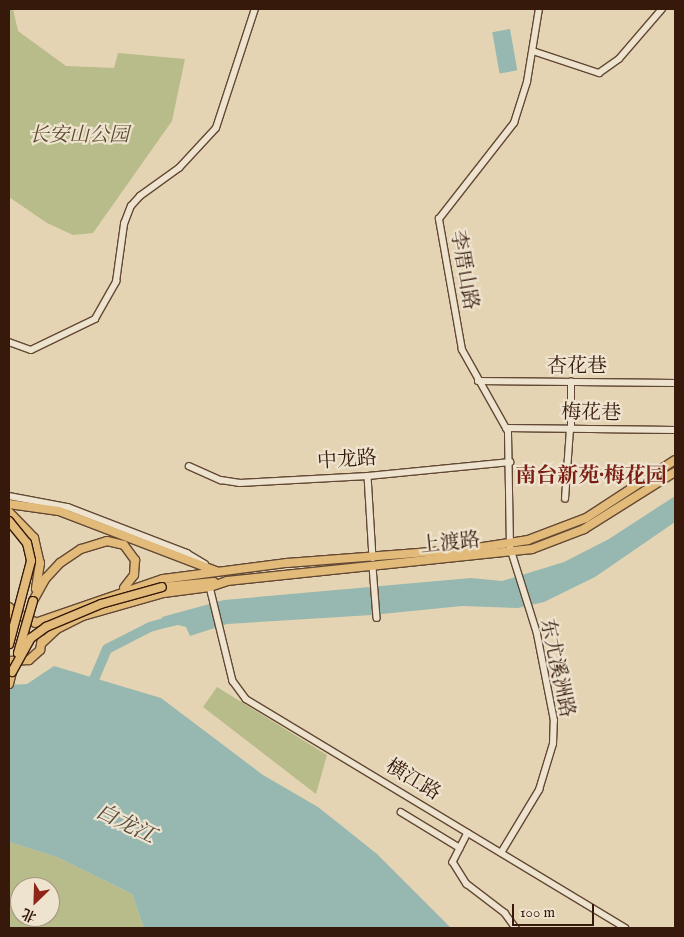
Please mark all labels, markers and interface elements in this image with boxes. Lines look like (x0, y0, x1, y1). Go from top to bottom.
park label: 长安山公园 (29, 123, 129, 147)
street label: 李厝山路 (445, 229, 483, 311)
street label: 杏花巷 (547, 354, 607, 378)
street label: 梅花巷 (561, 400, 621, 426)
street label: 中龙路 (316, 446, 378, 474)
district label: 南台新苑·梅花园 (515, 464, 667, 490)
street label: 上渡路 (419, 528, 481, 558)
street label: 东尤溪洲路 (535, 617, 579, 719)
street label: 横江路 (381, 754, 445, 806)
water label: 白龙江 (91, 800, 159, 850)
north arrow (10, 877, 60, 927)
scale bar (514, 894, 596, 926)
text: 100 m (520, 903, 555, 922)
text: 北 (19, 904, 39, 926)

